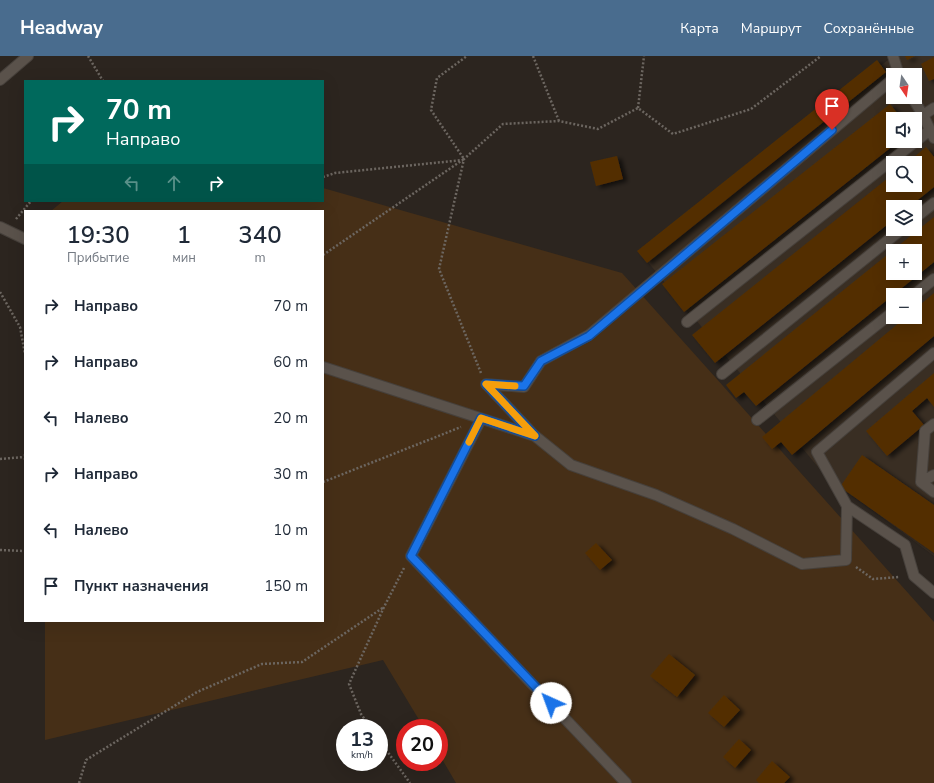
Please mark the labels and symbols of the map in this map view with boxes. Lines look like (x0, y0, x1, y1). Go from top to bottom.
north arrow (886, 68, 922, 104)
pin (815, 89, 849, 130)
position arrow (530, 682, 572, 724)
speed limit sign: 20 (396, 719, 448, 771)

